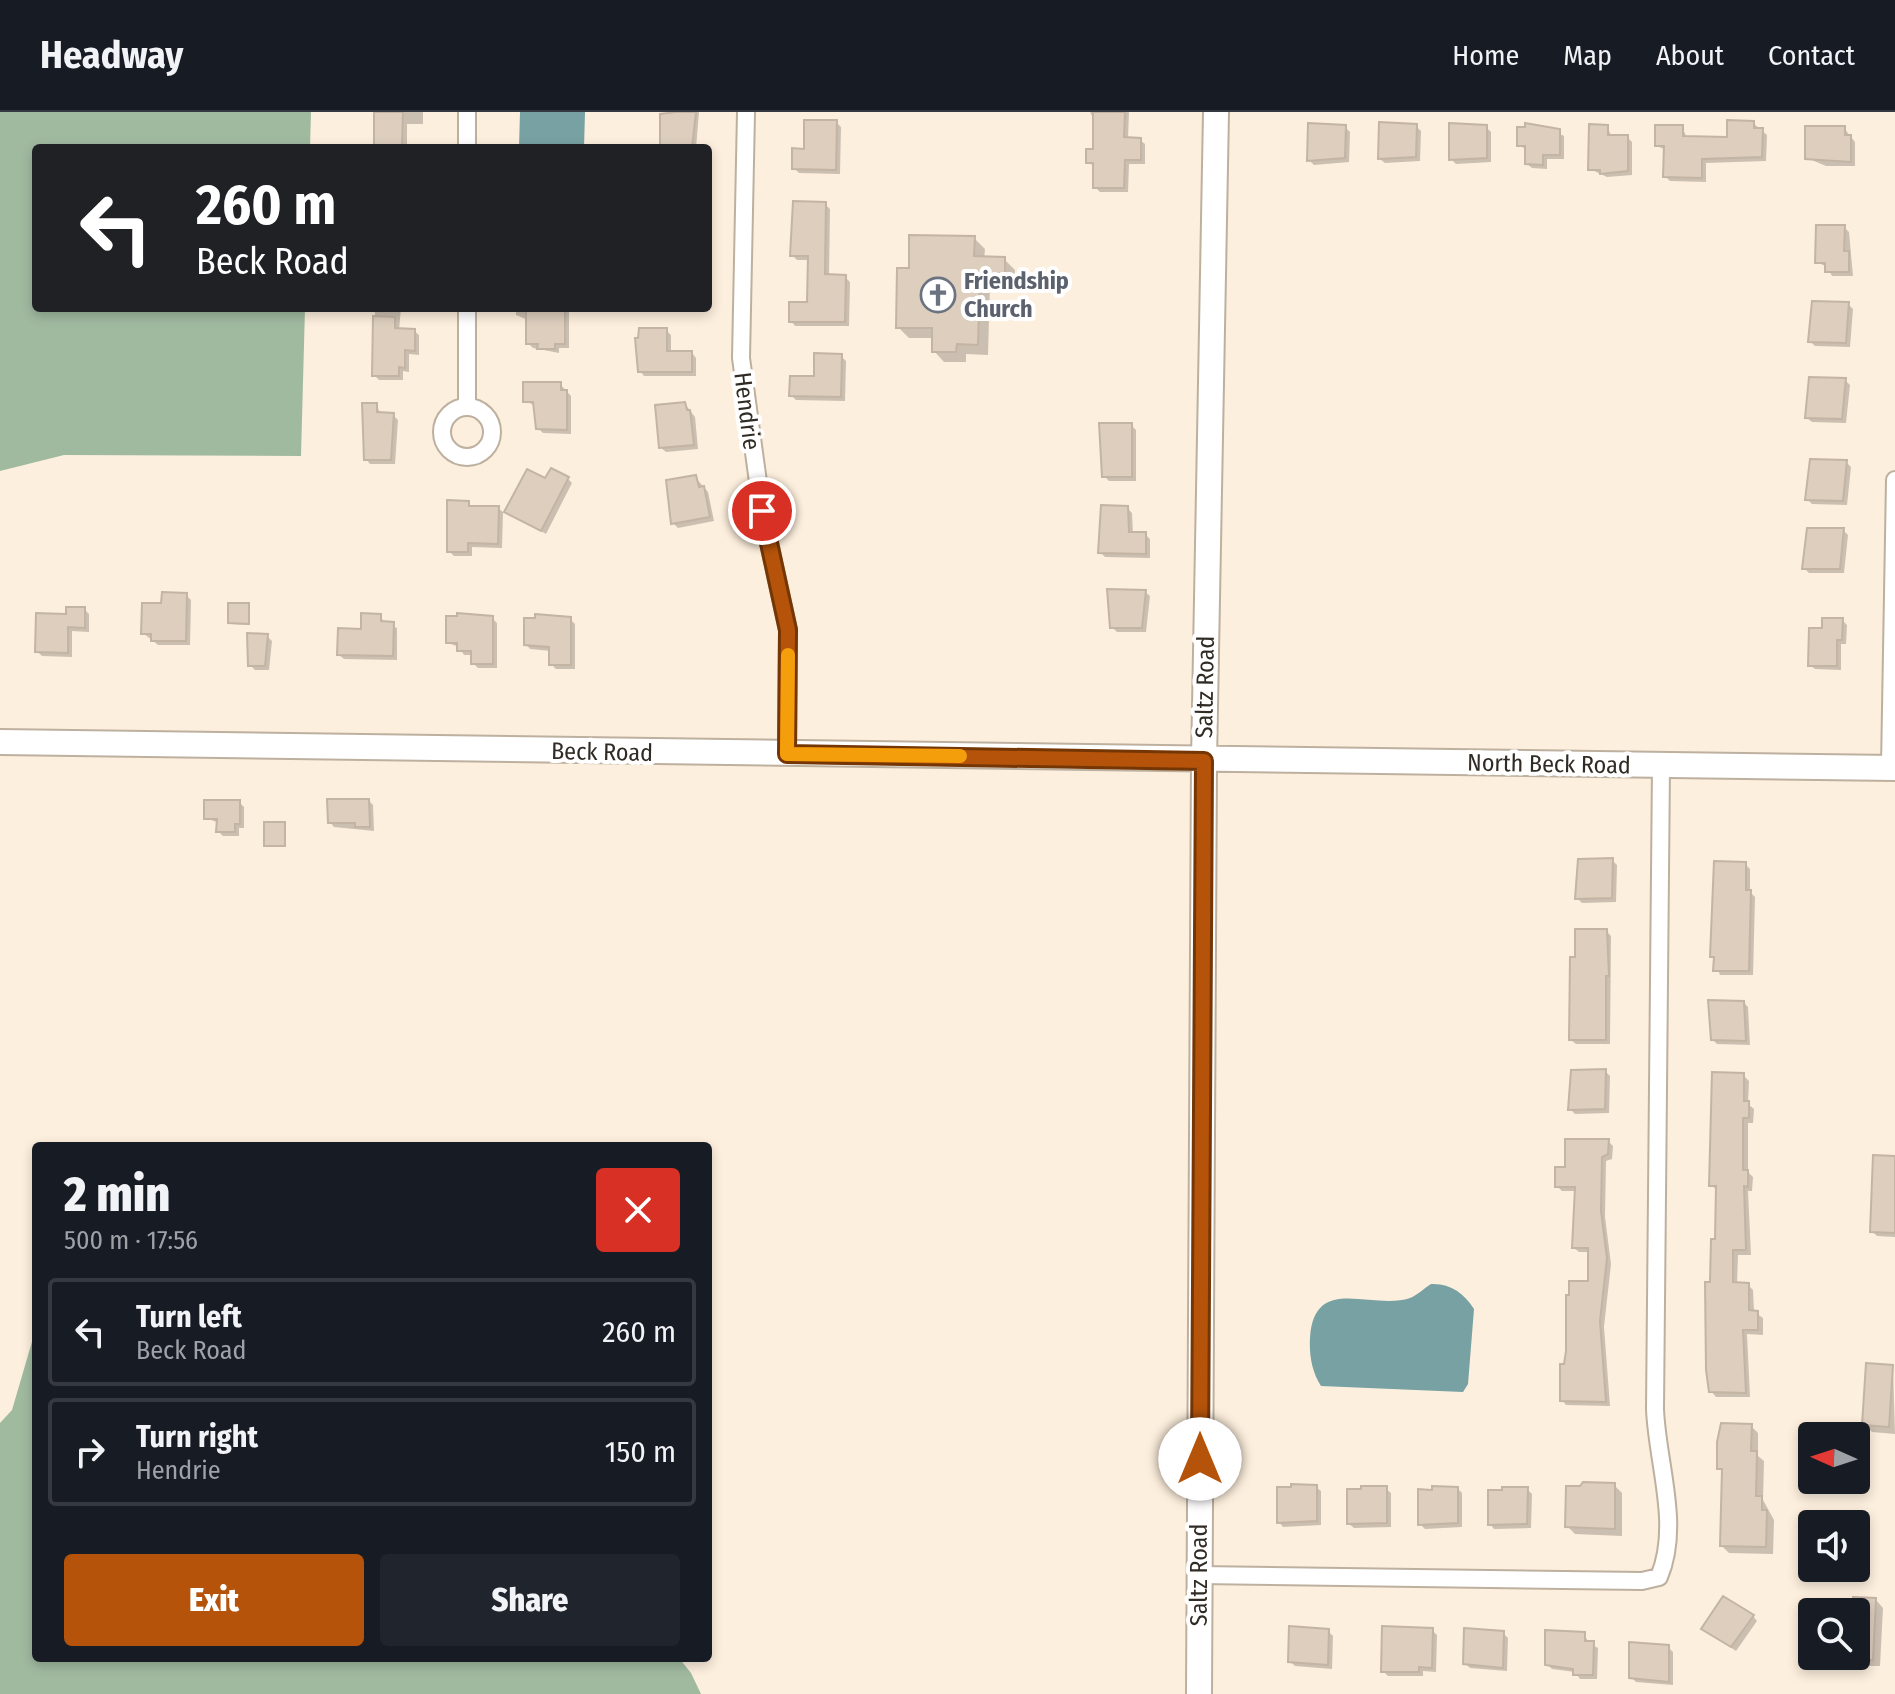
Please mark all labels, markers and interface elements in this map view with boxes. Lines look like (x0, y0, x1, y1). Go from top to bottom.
text: Headway (40, 32, 183, 78)
text: Home (1452, 39, 1519, 72)
text: Map (1563, 39, 1612, 72)
text: About (1656, 39, 1724, 72)
text: Contact (1768, 39, 1855, 72)
text: 260 m (196, 172, 336, 239)
icon: left (64, 176, 168, 280)
text: Beck Road (196, 240, 349, 284)
place label: Friendship Church (964, 267, 1069, 323)
church icon: Friendship Church (919, 276, 957, 314)
street label: Hendrie (728, 370, 766, 452)
pin (728, 477, 796, 545)
icon: arrive (740, 489, 784, 533)
street label: Saltz Road (1190, 636, 1220, 738)
street label: Beck Road (551, 737, 653, 767)
street label: North Beck Road (1467, 749, 1631, 779)
text: 2 min (64, 1166, 170, 1224)
button: close (596, 1168, 680, 1252)
text: 500 m · 17:56 (64, 1225, 198, 1256)
text: Turn left (136, 1299, 242, 1335)
icon: left (68, 1310, 112, 1354)
text: 260 m (602, 1314, 676, 1350)
text: Beck Road (136, 1335, 246, 1366)
position arrow (1158, 1417, 1242, 1501)
text: Turn right (136, 1419, 258, 1455)
north arrow (1798, 1422, 1870, 1494)
map controls (1798, 1422, 1870, 1670)
icon: right (68, 1430, 112, 1474)
text: 150 m (605, 1434, 676, 1470)
text: Hendrie (136, 1455, 221, 1486)
button: sound (1798, 1510, 1870, 1582)
street label: Saltz Road (1185, 1524, 1213, 1626)
button: Exit (64, 1554, 364, 1646)
button: Share (380, 1554, 680, 1646)
button: search (1798, 1598, 1870, 1670)

